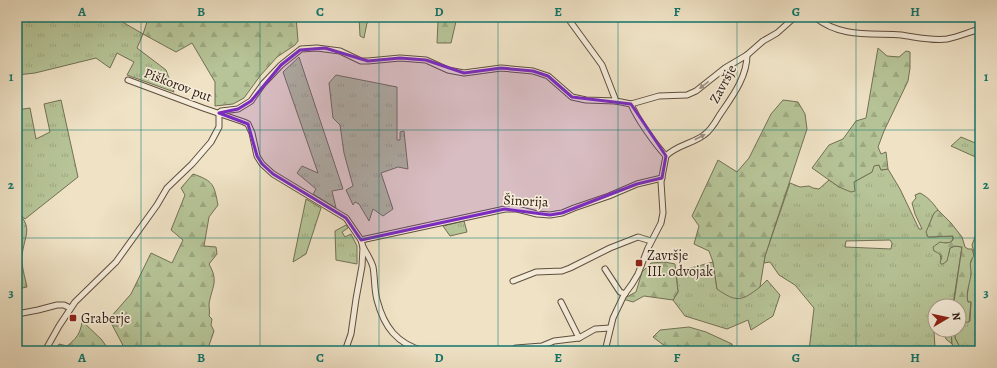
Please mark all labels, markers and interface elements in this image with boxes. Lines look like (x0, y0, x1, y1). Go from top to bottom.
text: A (77, 3, 87, 20)
text: B (197, 3, 205, 20)
text: C (316, 3, 324, 20)
text: D (434, 3, 444, 20)
text: E (554, 3, 562, 20)
text: F (674, 3, 681, 20)
text: G (792, 3, 800, 20)
text: H (910, 3, 920, 20)
street label: Završje (705, 61, 741, 107)
street label: Piškorov put (141, 63, 215, 107)
text: 1 (9, 68, 14, 85)
text: 1 (984, 68, 989, 85)
one-way arrow (698, 81, 709, 90)
one-way arrow (694, 134, 706, 140)
text: 2 (8, 176, 15, 193)
text: 2 (983, 176, 990, 193)
street label: Šinorija (503, 190, 550, 212)
place label: Završje III. odvojak (647, 246, 713, 281)
marker: Završje III. odvojak (634, 258, 644, 268)
text: 3 (8, 284, 14, 301)
text: 3 (983, 284, 989, 301)
north arrow (927, 298, 967, 338)
place label: Graberje (81, 309, 130, 328)
text: N (948, 311, 964, 322)
marker: Graberje (68, 313, 78, 323)
text: A (77, 349, 87, 366)
text: B (197, 349, 205, 366)
text: C (316, 349, 324, 366)
text: D (434, 349, 444, 366)
text: E (554, 349, 562, 366)
text: F (674, 349, 681, 366)
text: G (792, 349, 800, 366)
text: H (910, 349, 920, 366)

